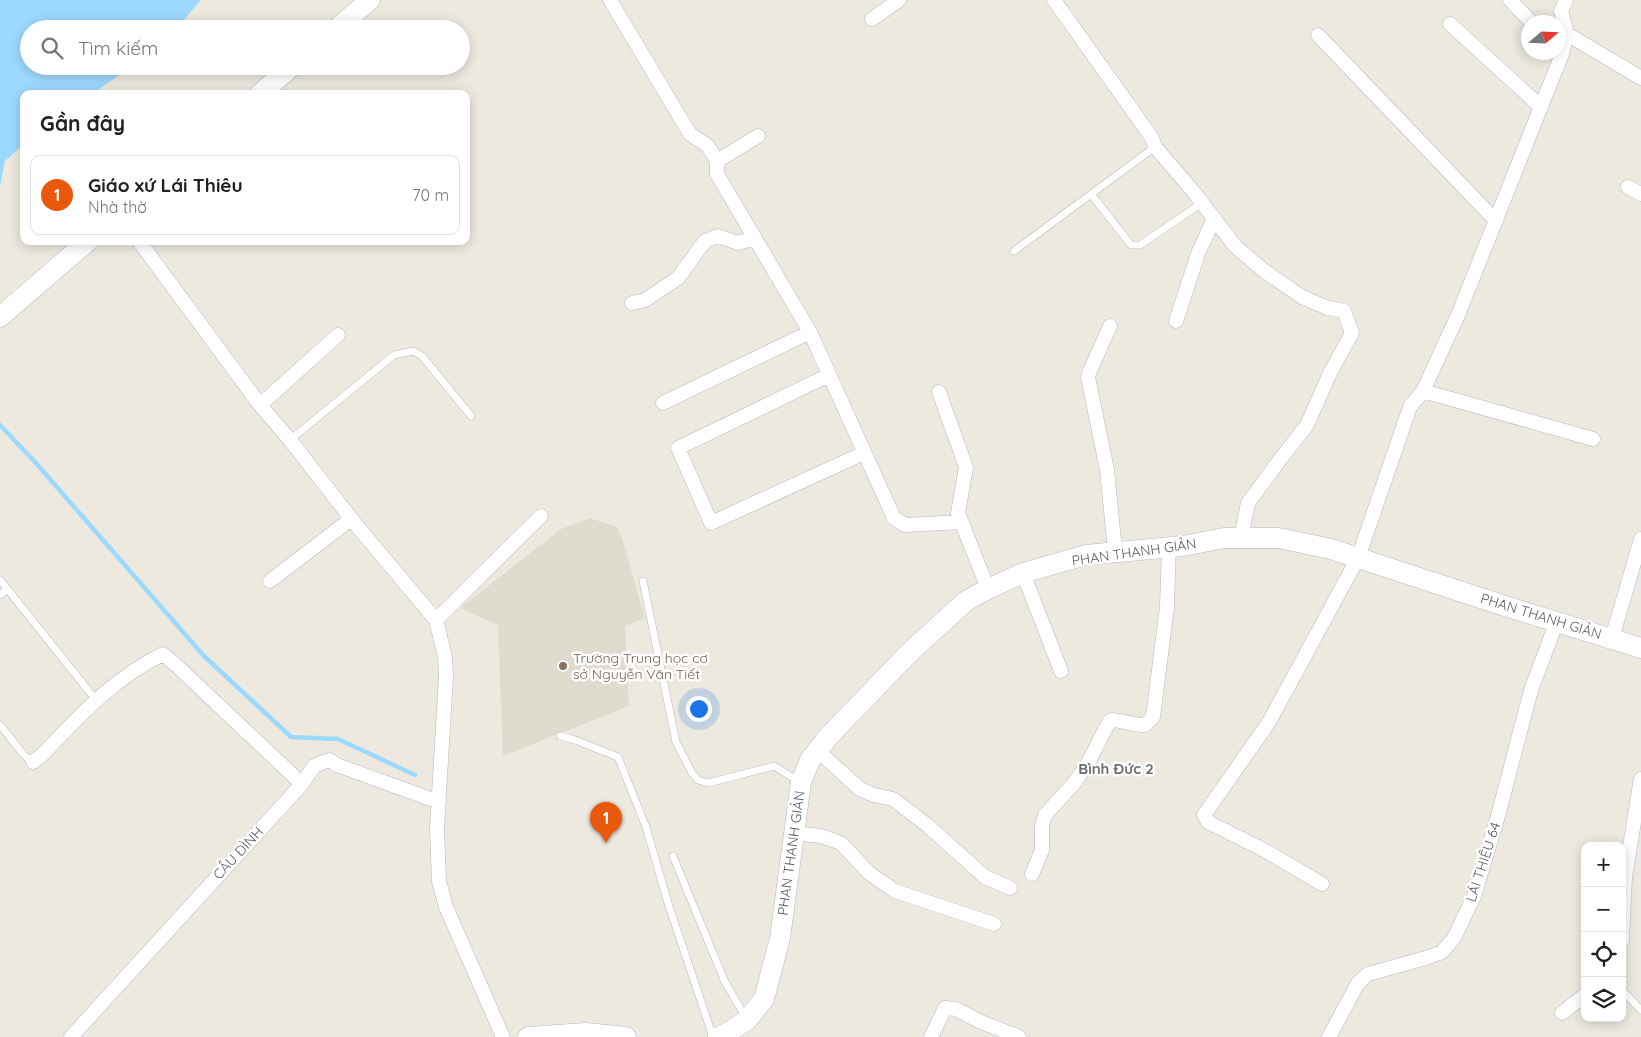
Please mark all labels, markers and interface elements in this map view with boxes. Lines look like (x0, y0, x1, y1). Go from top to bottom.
north arrow (1521, 15, 1566, 60)
search box (20, 20, 470, 75)
icon: search (38, 34, 66, 62)
text: Tìm kiếm (78, 36, 158, 60)
text: Gần đây (40, 110, 125, 136)
text: Giáo xứ Lái Thiêu (88, 173, 243, 197)
text: 1 (54, 185, 60, 205)
text: 70 m (412, 185, 449, 205)
text: Nhà thờ (88, 197, 147, 217)
street label: PHAN THANH GIẢN (1071, 534, 1197, 570)
street label: PHAN THANH GIẢN (1478, 589, 1604, 643)
place label: Trường Trung học cơ sở Nguyễn Văn Tiết (573, 649, 708, 683)
marker: Trường Trung học cơ sở Nguyễn Văn Tiết (557, 660, 569, 672)
your location (686, 696, 712, 722)
district label: Bình Đức 2 (1078, 759, 1154, 778)
street label: PHAN THANH GIẢN (773, 790, 809, 916)
pin: 1 (590, 802, 622, 843)
street label: LÁI THIÊU 64 (1462, 820, 1504, 904)
street label: CẦU ĐÌNH (209, 823, 267, 883)
map controls (1581, 842, 1626, 1022)
button: + (1581, 842, 1626, 887)
button: − (1581, 887, 1626, 932)
button: locate (1581, 932, 1626, 977)
button: layers (1581, 977, 1626, 1022)

